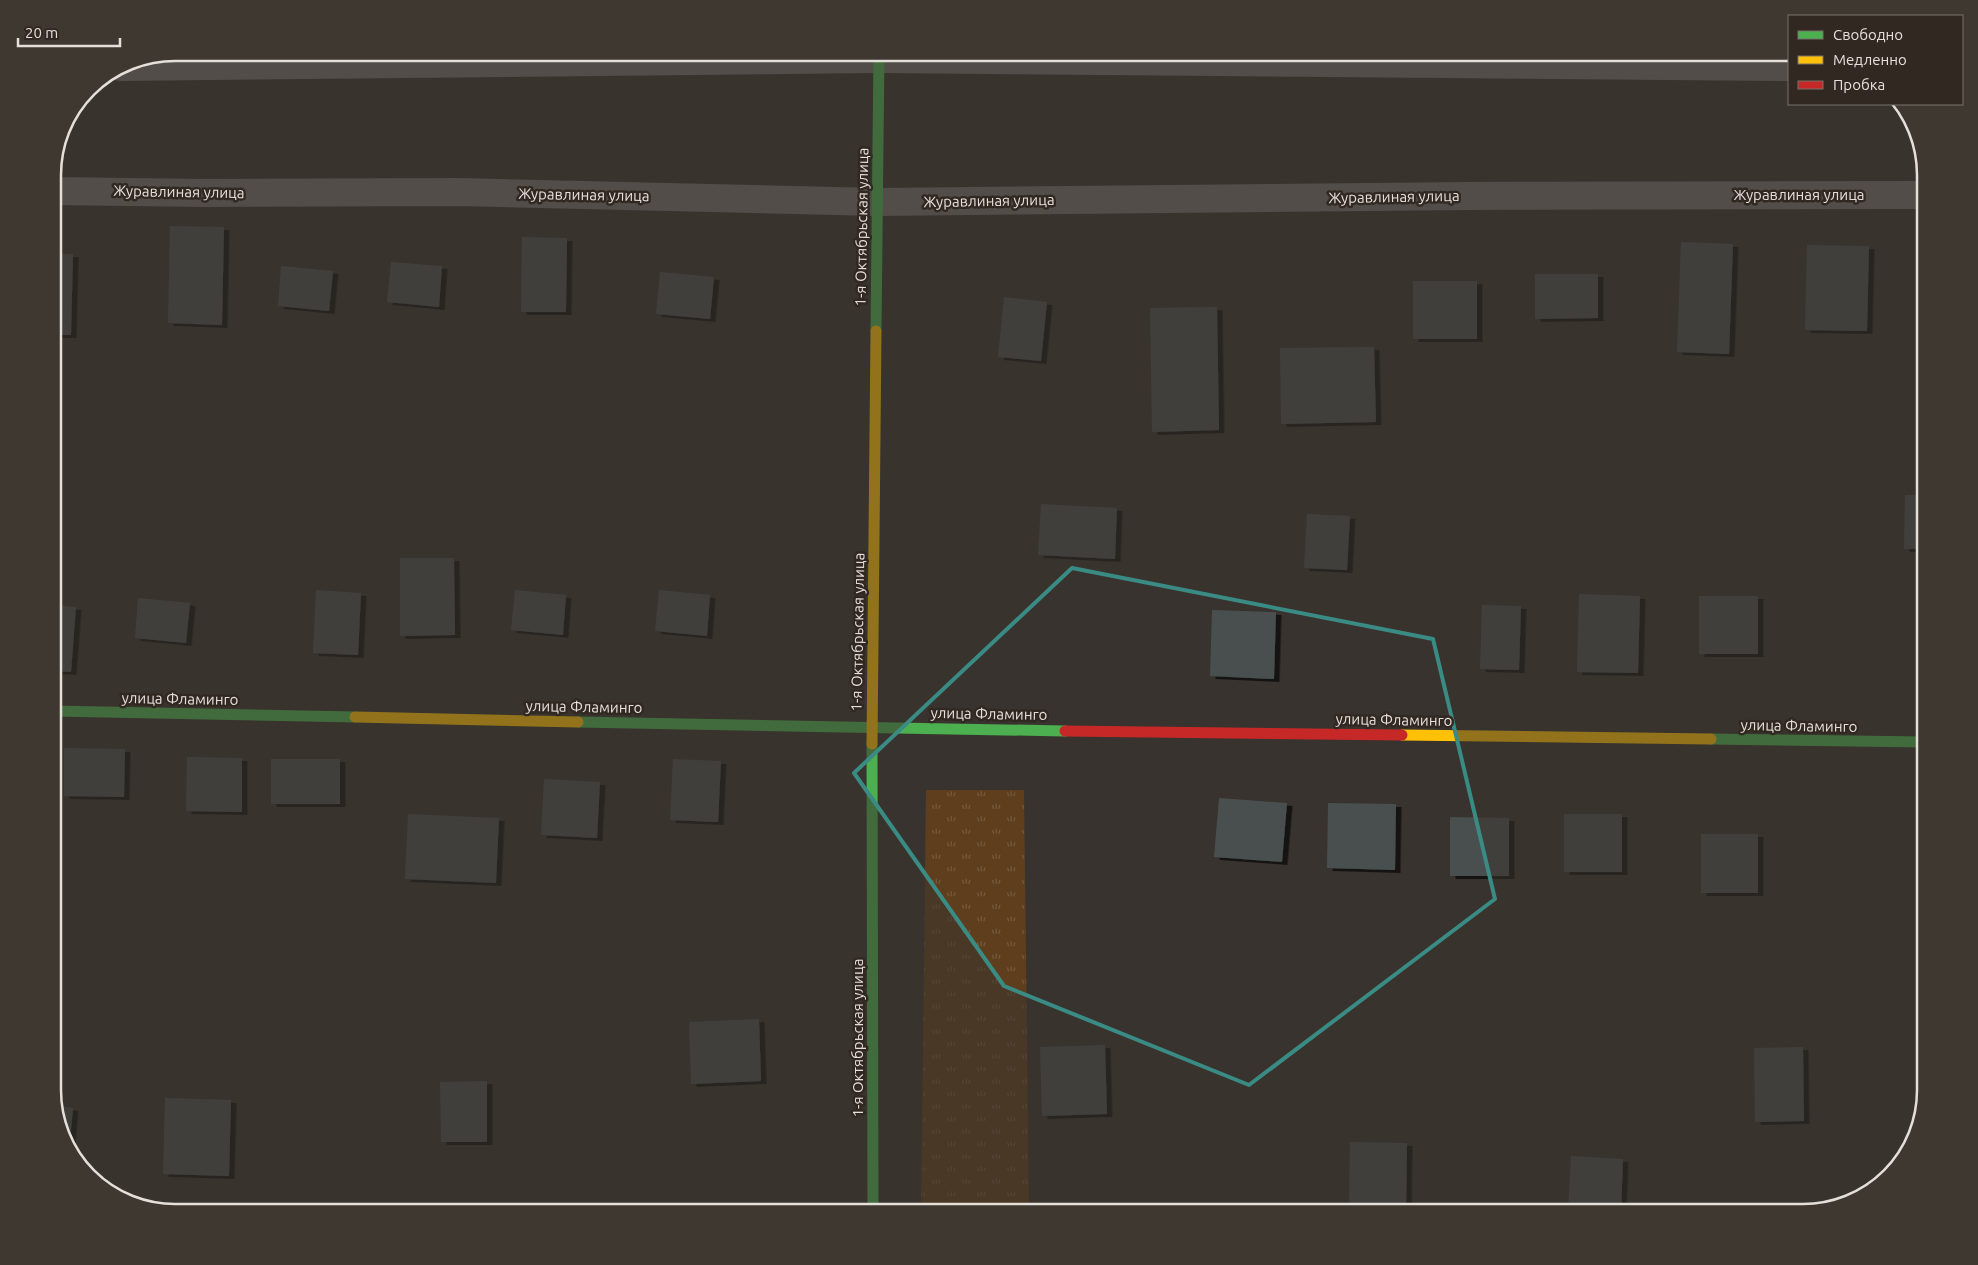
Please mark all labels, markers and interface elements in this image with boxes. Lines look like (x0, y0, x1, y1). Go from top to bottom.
scale bar (18, 15, 120, 47)
legend (1788, 15, 1963, 105)
text: 20 m (25, 24, 58, 41)
text: Свободно (1833, 26, 1903, 43)
text: Медленно (1833, 51, 1907, 68)
text: Пробка (1833, 76, 1885, 93)
street label: 1-я Октябрьская улица (852, 147, 871, 306)
street label: Журавлиная улица (113, 182, 245, 201)
street label: Журавлиная улица (518, 185, 650, 204)
street label: Журавлиная улица (1733, 186, 1865, 203)
street label: Журавлиная улица (1328, 187, 1460, 206)
street label: Журавлиная улица (923, 191, 1055, 210)
street label: 1-я Октябрьская улица (848, 552, 867, 711)
street label: улица Фламинго (121, 689, 239, 708)
street label: улица Фламинго (525, 697, 643, 716)
street label: улица Фламинго (930, 704, 1048, 723)
street label: улица Фламинго (1335, 710, 1453, 729)
street label: улица Фламинго (1740, 716, 1858, 735)
street label: 1-я Октябрьская улица (849, 959, 866, 1117)

